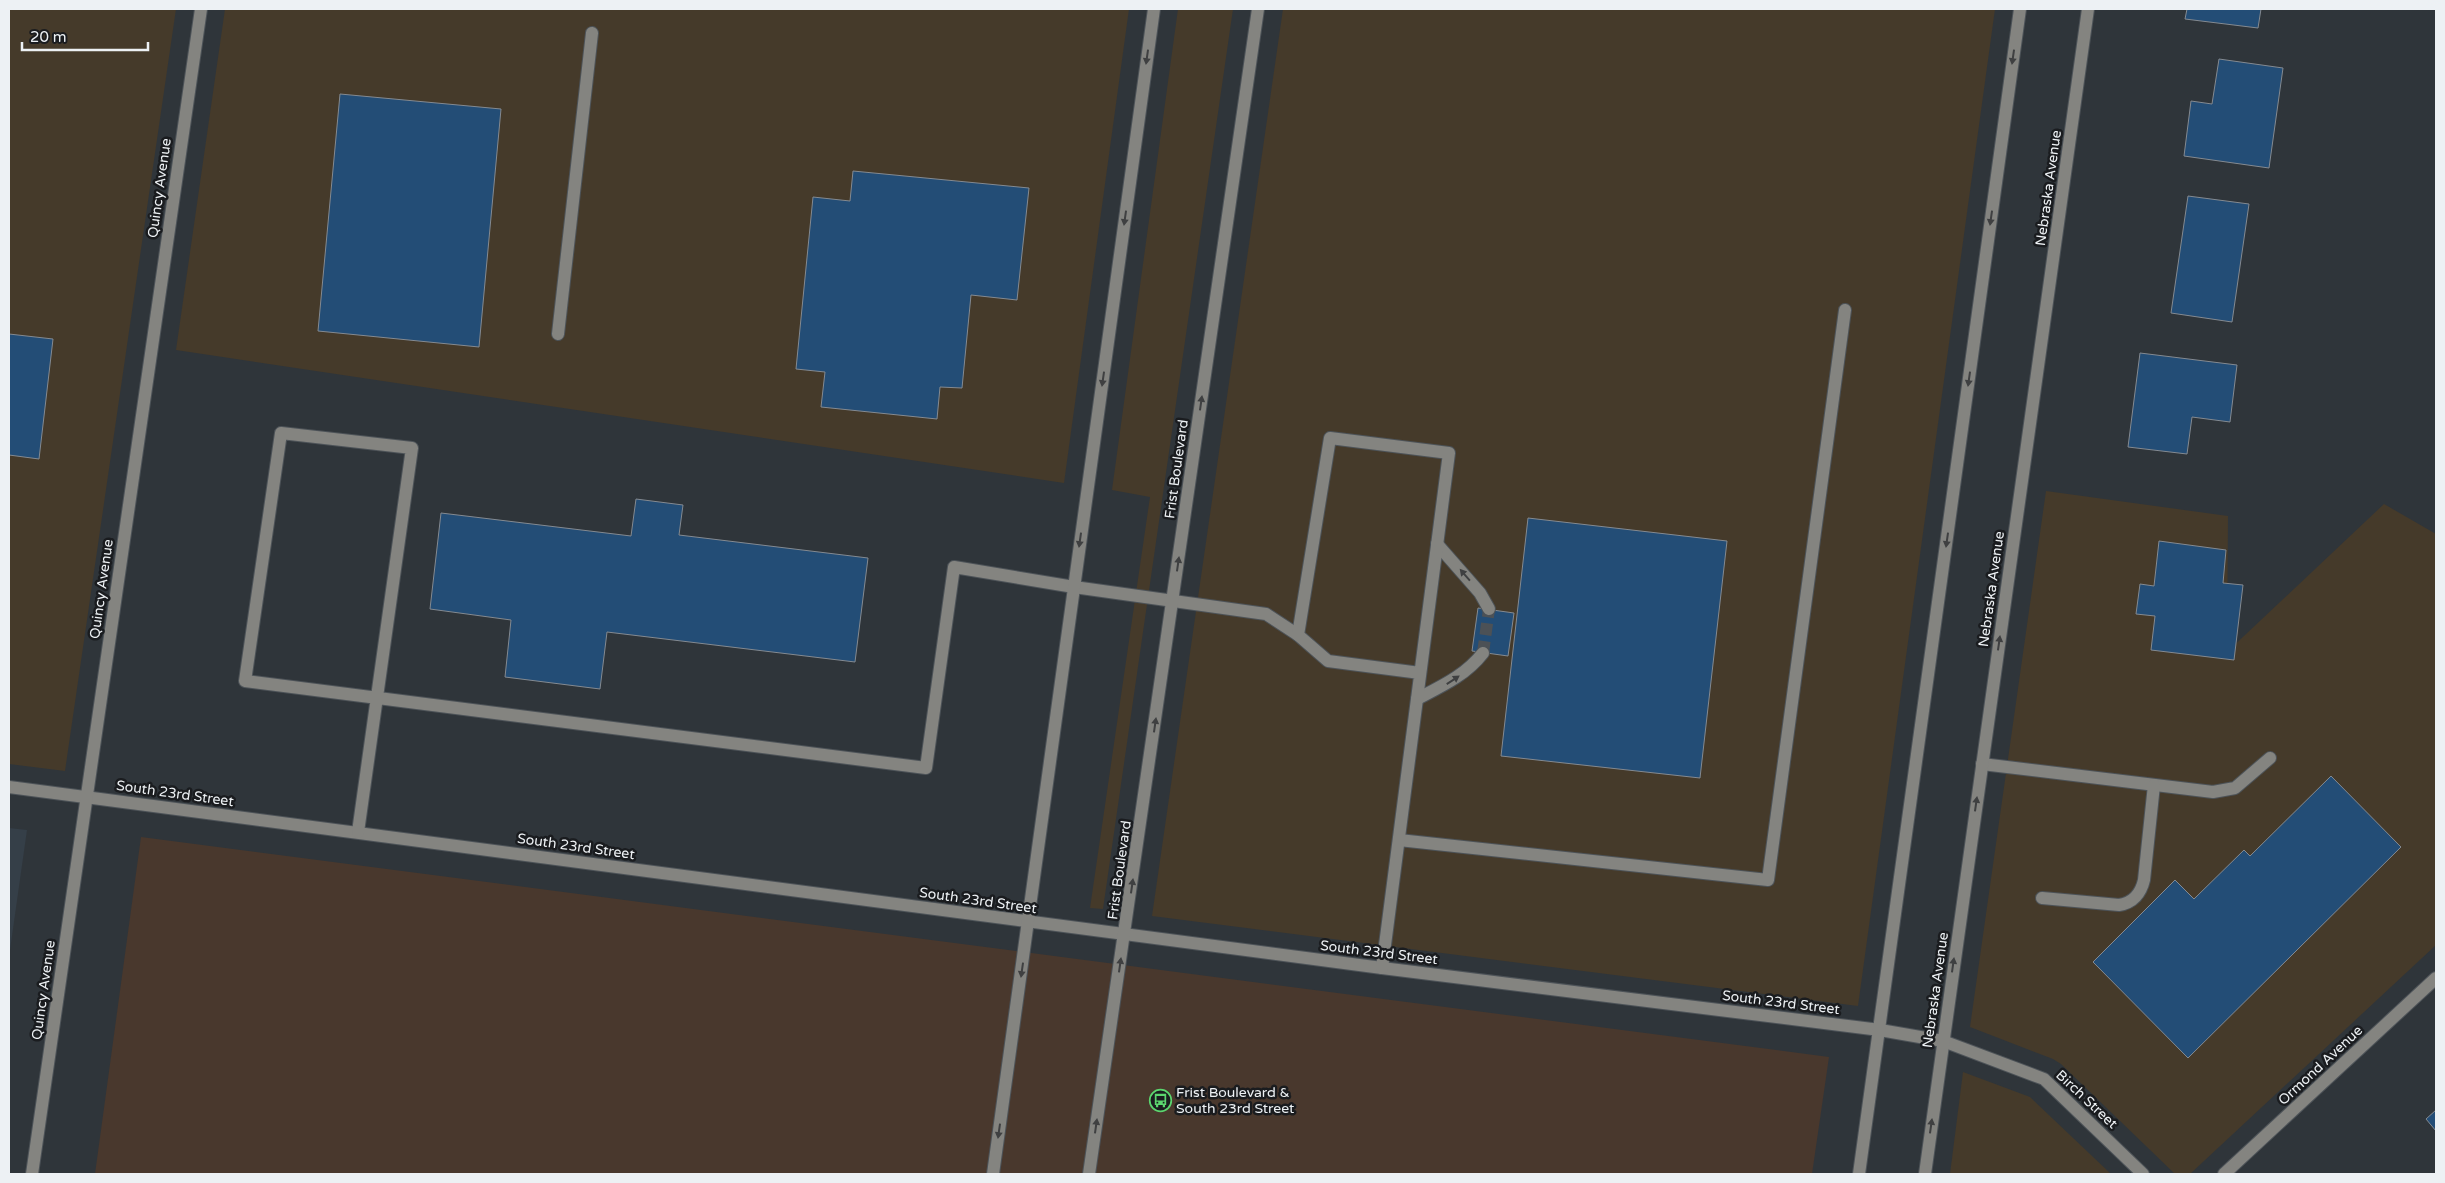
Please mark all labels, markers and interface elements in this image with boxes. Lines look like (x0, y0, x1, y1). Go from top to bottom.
scale bar (22, 20, 149, 52)
text: 20 m (30, 28, 67, 46)
one-way arrow (1143, 49, 1151, 65)
one-way arrow (2009, 49, 2017, 65)
street label: Nebraska Avenue (2032, 129, 2065, 247)
street label: Quincy Avenue (144, 137, 175, 239)
one-way arrow (1121, 210, 1129, 226)
one-way arrow (1987, 210, 1995, 226)
one-way arrow (1099, 371, 1107, 387)
one-way arrow (1965, 371, 1973, 387)
one-way arrow (1197, 395, 1205, 411)
street label: Frist Boulevard (1161, 418, 1192, 520)
street label: Nebraska Avenue (1975, 530, 2008, 648)
one-way arrow (1076, 532, 1084, 548)
one-way arrow (1943, 532, 1951, 548)
street label: Quincy Avenue (86, 538, 117, 640)
one-way arrow (1174, 556, 1182, 572)
one-way arrow (1459, 569, 1470, 582)
one-way arrow (1995, 635, 2003, 651)
one-way arrow (1446, 675, 1460, 684)
one-way arrow (1151, 717, 1159, 733)
street label: South 23rd Street (115, 777, 235, 810)
one-way arrow (1972, 796, 1980, 812)
street label: Frist Boulevard (1104, 819, 1135, 921)
street label: South 23rd Street (516, 830, 636, 863)
one-way arrow (1128, 878, 1136, 894)
street label: South 23rd Street (918, 884, 1038, 917)
street label: Nebraska Avenue (1919, 931, 1952, 1049)
street label: South 23rd Street (1319, 937, 1439, 968)
street label: Quincy Avenue (28, 939, 59, 1041)
one-way arrow (1116, 957, 1124, 973)
one-way arrow (1950, 957, 1958, 973)
one-way arrow (1017, 962, 1025, 978)
street label: South 23rd Street (1721, 987, 1841, 1018)
street label: Ormond Avenue (2275, 1022, 2366, 1109)
street label: Birch Street (2052, 1067, 2121, 1133)
place label: Frist Boulevard & South 23rd Street (1176, 1084, 1295, 1117)
bus stop icon: Frist Boulevard & South 23rd Street (1148, 1088, 1172, 1112)
one-way arrow (1093, 1118, 1101, 1134)
one-way arrow (1927, 1118, 1935, 1134)
one-way arrow (995, 1123, 1003, 1139)

